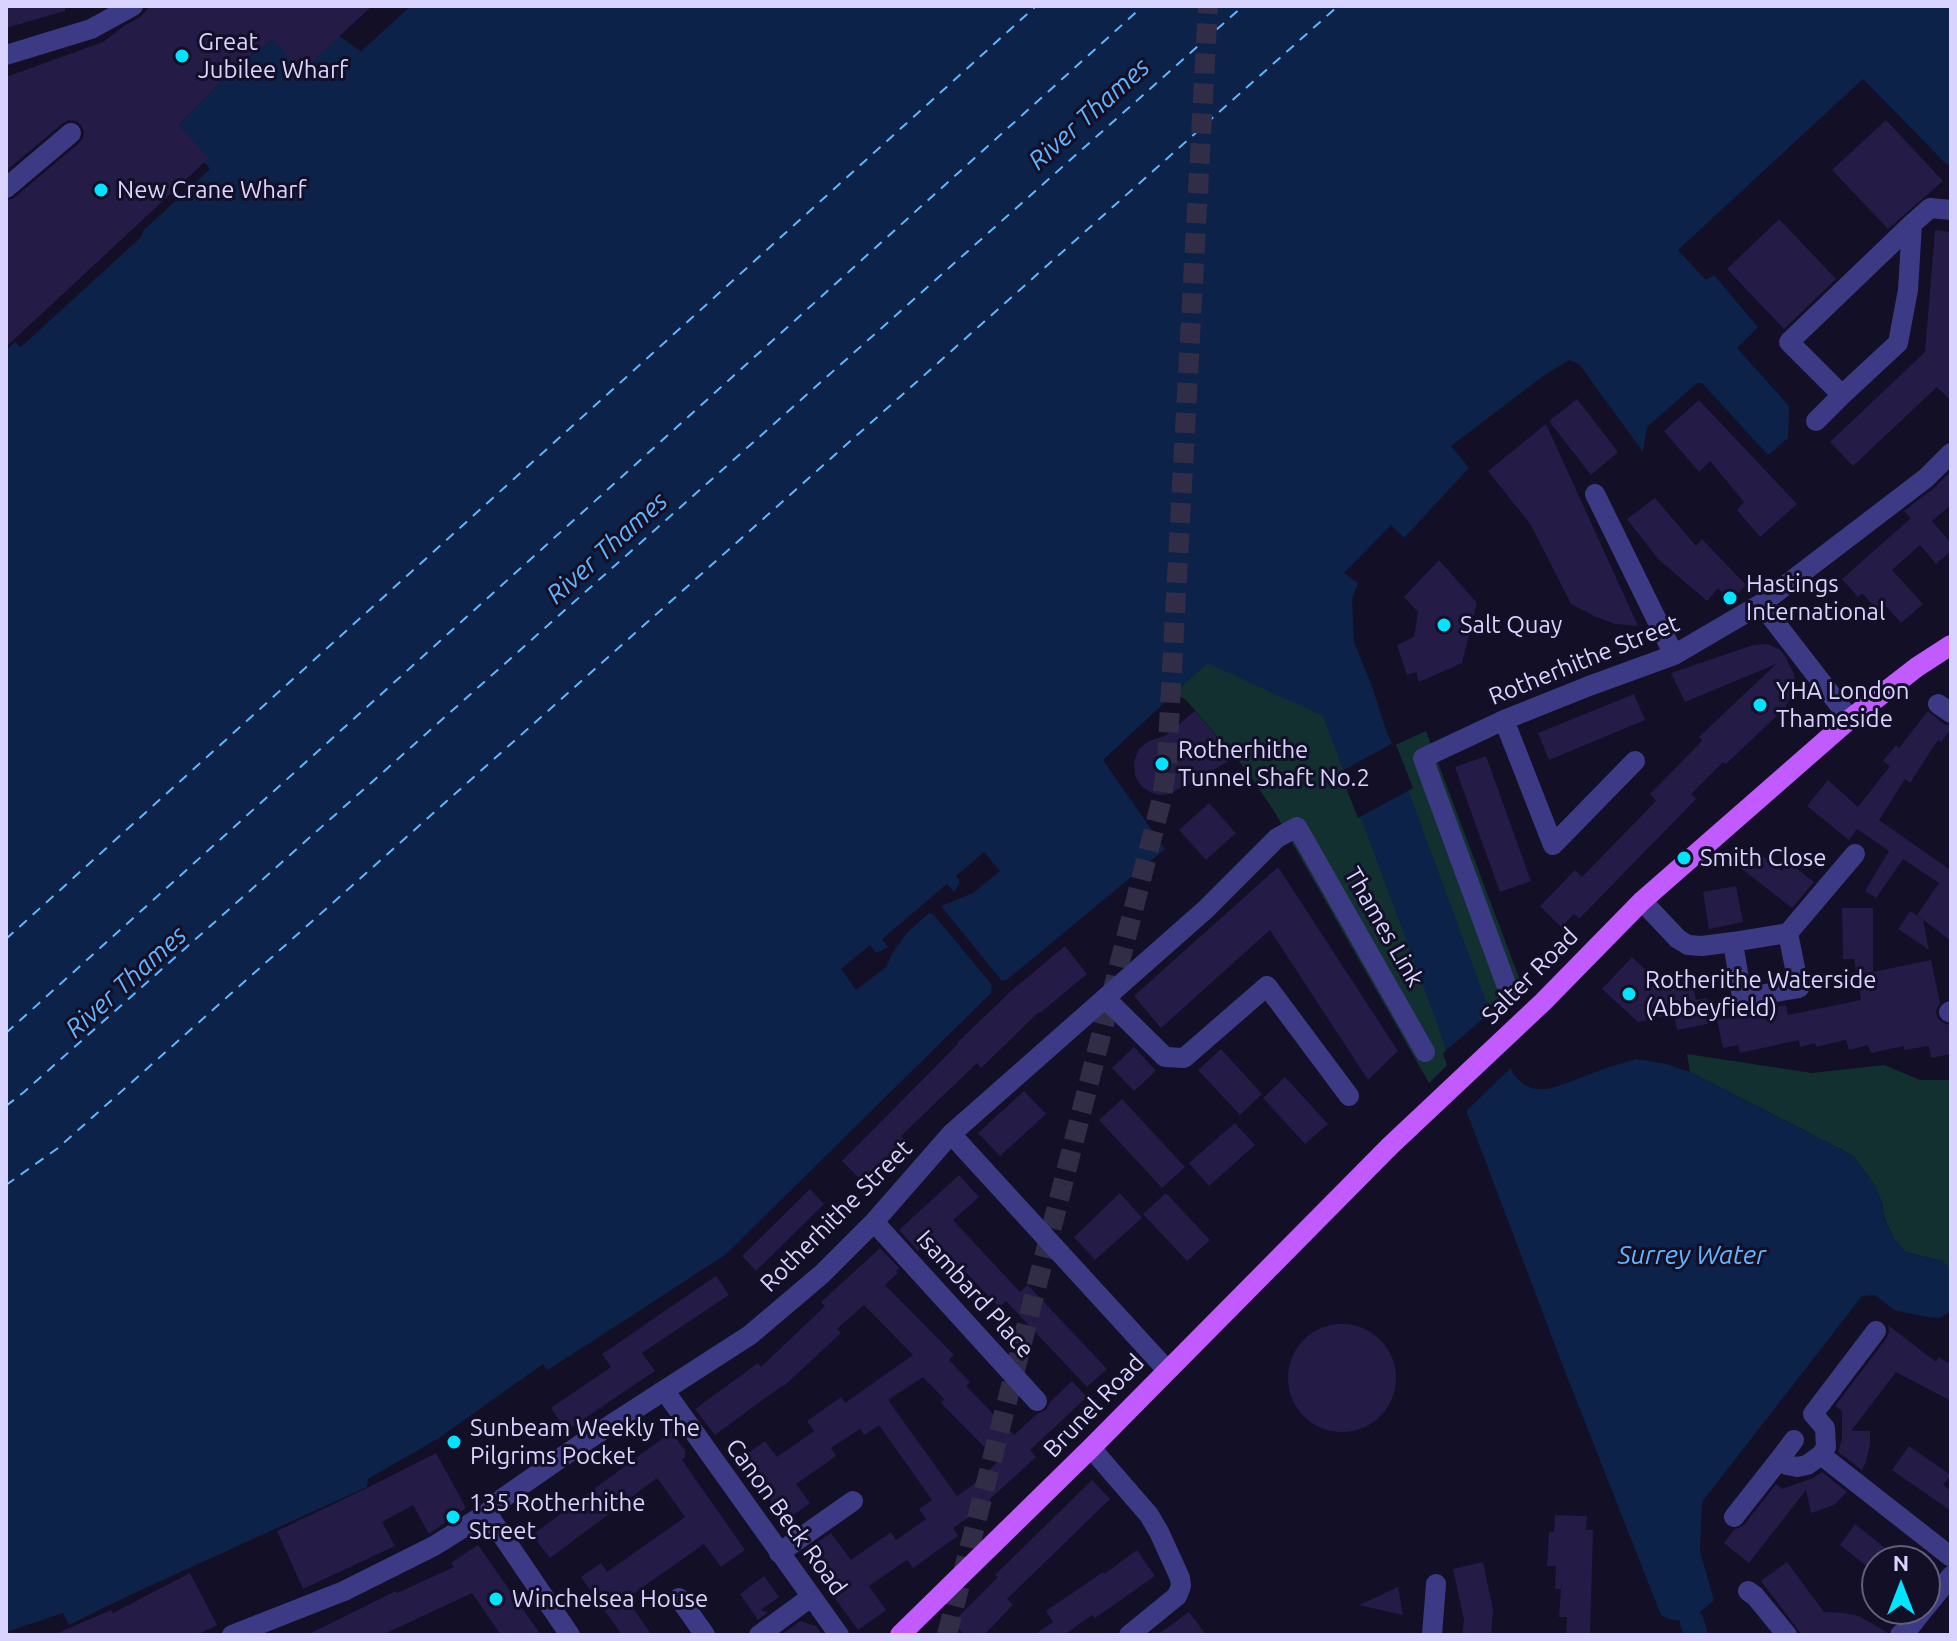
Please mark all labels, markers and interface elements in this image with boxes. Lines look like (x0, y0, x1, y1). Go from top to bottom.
place label: Great Jubilee Wharf (198, 28, 348, 84)
marker: Great Jubilee Wharf (173, 47, 191, 65)
water label: River Thames (1022, 52, 1156, 176)
place label: New Crane Wharf (117, 176, 307, 204)
marker: New Crane Wharf (92, 181, 110, 199)
water label: River Thames (540, 486, 674, 610)
place label: Hastings International (1746, 570, 1885, 626)
marker: Hastings International (1721, 589, 1739, 607)
street label: Rotherhithe Street (1485, 609, 1683, 711)
place label: Salt Quay (1460, 611, 1562, 639)
marker: Salt Quay (1435, 616, 1453, 634)
place label: YHA London Thameside (1776, 677, 1909, 733)
marker: YHA London Thameside (1751, 696, 1769, 714)
place label: Rotherhithe Tunnel Shaft No.2 (1178, 736, 1370, 792)
marker: Rotherhithe Tunnel Shaft No.2 (1153, 755, 1171, 773)
place label: Smith Close (1700, 844, 1826, 872)
marker: Smith Close (1675, 849, 1693, 867)
street label: Thames Link (1338, 862, 1430, 992)
water label: River Thames (59, 920, 193, 1044)
street label: Salter Road (1476, 922, 1584, 1030)
place label: Rotherithe Waterside (Abbeyfield) (1645, 966, 1876, 1022)
marker: Rotherithe Waterside (Abbeyfield) (1620, 985, 1638, 1003)
street label: Rotherhithe Street (754, 1134, 918, 1298)
street label: Isambard Place (910, 1224, 1040, 1364)
water label: Surrey Water (1618, 1239, 1766, 1271)
street label: Brunel Road (1038, 1348, 1150, 1464)
place label: Sunbeam Weekly The Pilgrims Pocket (470, 1414, 700, 1470)
marker: Sunbeam Weekly The Pilgrims Pocket (445, 1433, 463, 1451)
street label: Canon Beck Road (720, 1433, 852, 1601)
place label: 135 Rotherhithe Street (469, 1489, 645, 1545)
marker: 135 Rotherhithe Street (444, 1508, 462, 1526)
north arrow (1861, 1545, 1941, 1625)
text: N (1893, 1550, 1909, 1575)
place label: Winchelsea House (512, 1585, 708, 1613)
marker: Winchelsea House (487, 1590, 505, 1608)

